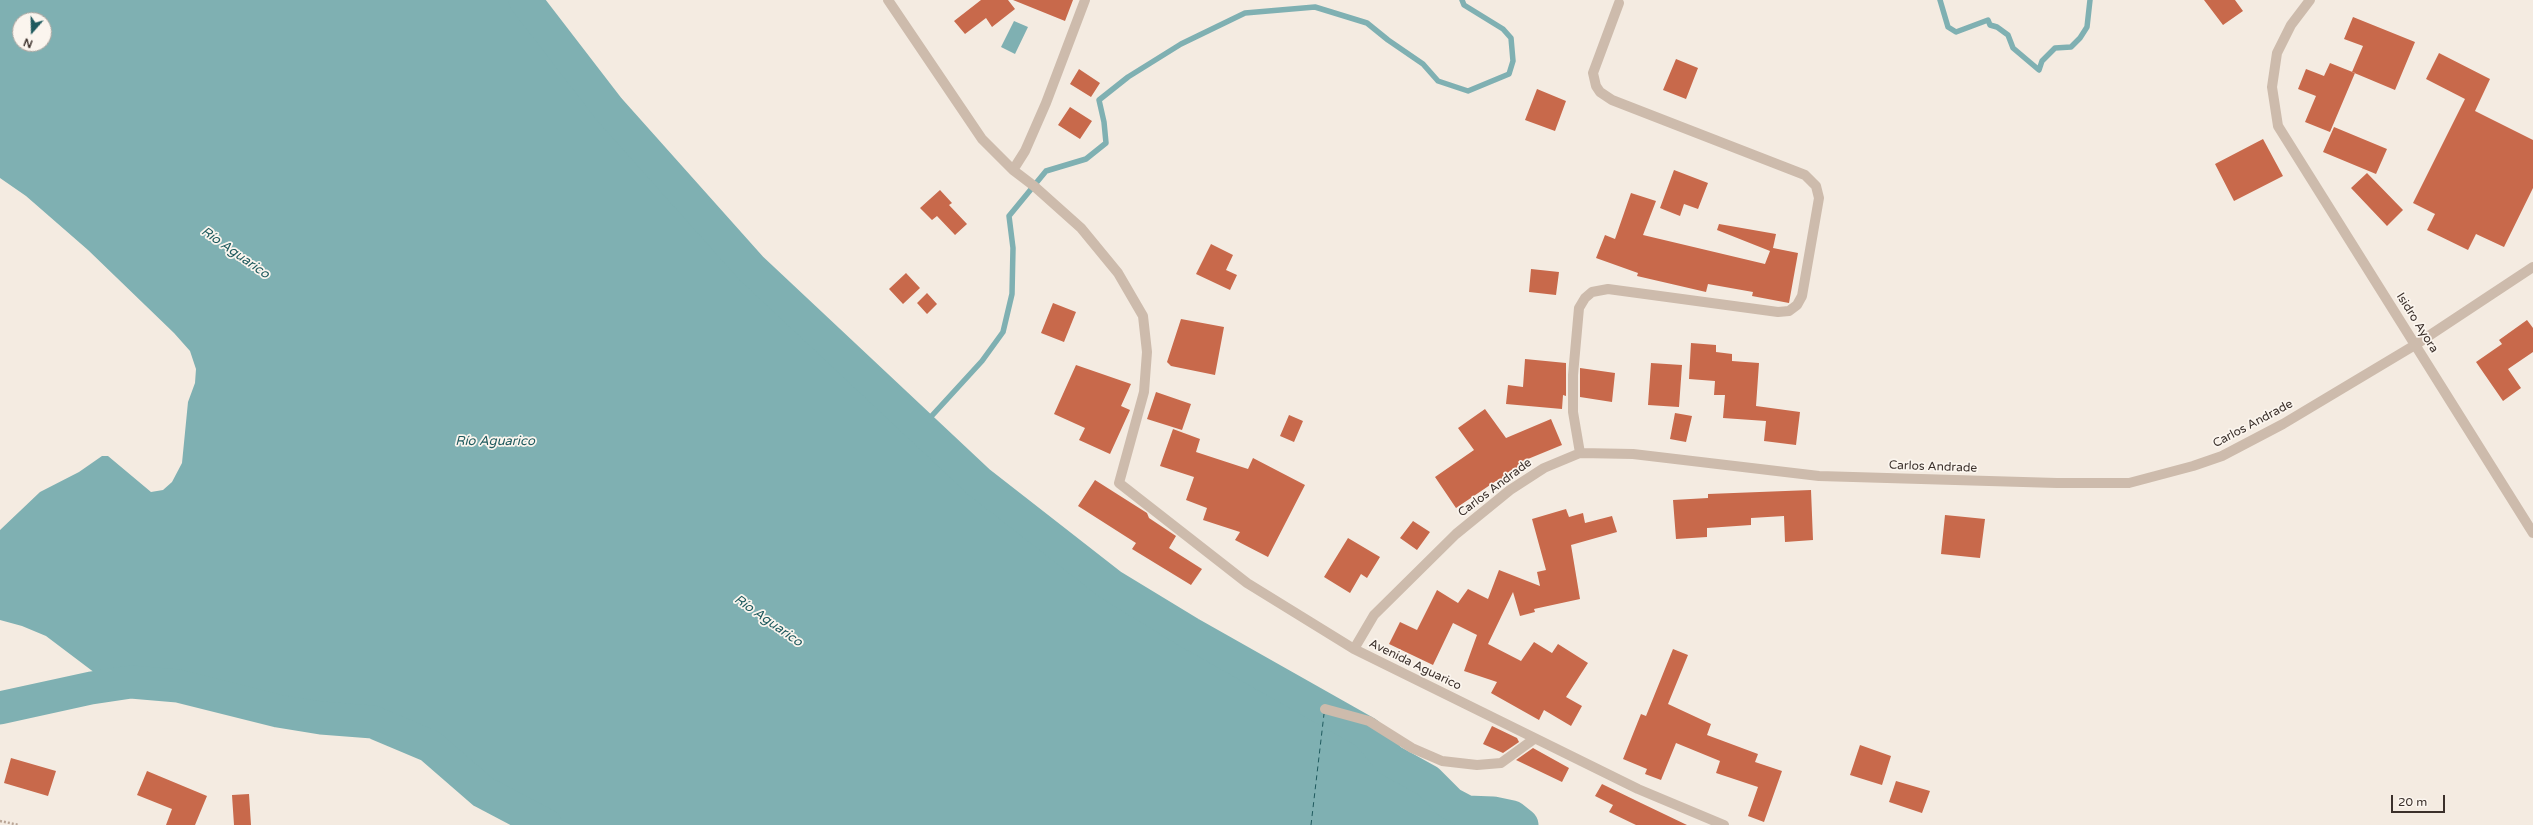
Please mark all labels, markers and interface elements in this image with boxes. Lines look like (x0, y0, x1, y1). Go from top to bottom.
north arrow (12, 12, 52, 52)
text: N (22, 35, 34, 50)
water label: Río Aguarico (198, 224, 272, 282)
street label: Isidro Ayora (2393, 290, 2441, 356)
street label: Carlos Andrade (2211, 397, 2295, 451)
water label: Río Aguarico (455, 434, 535, 450)
street label: Carlos Andrade (1455, 456, 1535, 520)
street label: Carlos Andrade (1889, 458, 1977, 476)
water label: Río Aguarico (731, 592, 805, 650)
street label: Avenida Aguarico (1366, 636, 1464, 694)
scale bar (2393, 787, 2447, 813)
text: 20 m (2398, 795, 2427, 809)

